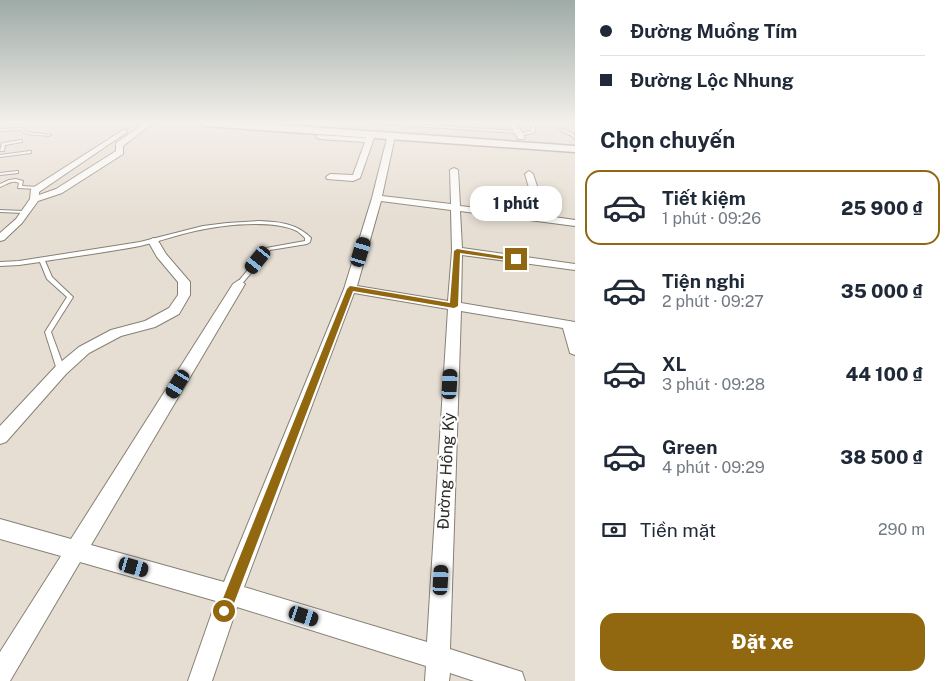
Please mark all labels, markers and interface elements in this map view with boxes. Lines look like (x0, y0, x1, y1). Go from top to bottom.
text: Đường Muồng Tím (630, 20, 797, 42)
text: Đường Lộc Nhung (630, 69, 794, 91)
text: Chọn chuyến (600, 127, 735, 153)
icon: car (602, 185, 647, 230)
callout: 1 phút (470, 186, 562, 222)
text: Tiết kiệm (662, 187, 746, 209)
text: 1 phút (493, 194, 539, 213)
text: 25 900 ₫ (841, 197, 923, 219)
text: 1 phút · 09:26 (662, 209, 761, 228)
car (349, 235, 372, 269)
car (242, 244, 273, 276)
route end (505, 248, 527, 270)
icon: car (602, 268, 647, 313)
text: Tiện nghi (662, 270, 745, 292)
text: 35 000 ₫ (841, 280, 923, 302)
text: 2 phút · 09:27 (662, 292, 764, 311)
icon: car (602, 351, 647, 396)
text: XL (662, 353, 687, 375)
text: 44 100 ₫ (846, 363, 923, 385)
car (163, 367, 192, 401)
car (441, 369, 458, 399)
text: 3 phút · 09:28 (662, 375, 765, 394)
street label: Đường Hồng Kỳ (433, 412, 459, 530)
icon: car (602, 434, 647, 479)
text: Green (662, 436, 717, 458)
text: 38 500 ₫ (840, 446, 923, 468)
text: 4 phút · 09:29 (662, 458, 765, 477)
icon: cash (600, 516, 628, 544)
text: Tiền mặt (640, 519, 716, 541)
text: 290 m (878, 520, 925, 539)
car (117, 556, 150, 578)
car (432, 565, 449, 595)
route start (213, 600, 235, 622)
car (287, 604, 320, 628)
button: Đặt xe (600, 613, 925, 671)

